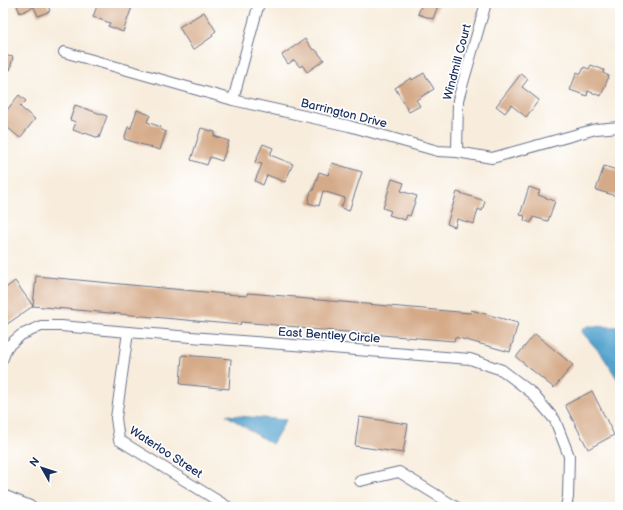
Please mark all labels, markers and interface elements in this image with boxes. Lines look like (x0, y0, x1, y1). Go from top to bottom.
street label: Windmill Court (440, 22, 475, 102)
street label: Barrington Drive (299, 95, 389, 131)
street label: East Bentley Circle (277, 324, 381, 347)
street label: Waterloo Street (126, 423, 205, 482)
north arrow (22, 448, 62, 488)
text: N (27, 455, 42, 469)

